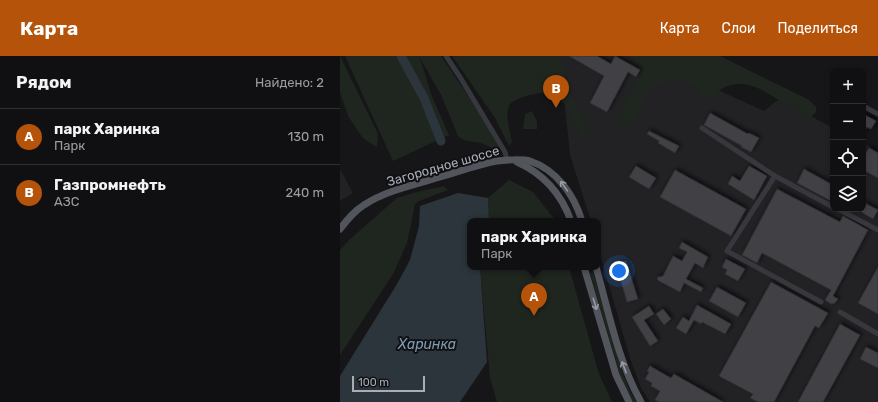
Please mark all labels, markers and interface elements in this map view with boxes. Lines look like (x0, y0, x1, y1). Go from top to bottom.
text: Карта (20, 17, 78, 40)
text: Карта (660, 20, 700, 37)
text: Слои (722, 20, 756, 37)
text: Поделиться (778, 20, 858, 37)
map controls (830, 68, 866, 212)
button: + (830, 68, 866, 104)
text: Рядом (16, 72, 72, 92)
text: Найдено: 2 (255, 75, 324, 90)
pin: B (543, 75, 569, 108)
button: − (830, 104, 866, 140)
text: парк Харинка (54, 120, 160, 138)
text: A (24, 129, 34, 144)
text: 130 m (288, 129, 324, 144)
text: Парк (54, 138, 85, 153)
button: locate (830, 140, 866, 176)
street label: Загородное шоссе (385, 143, 501, 189)
text: Газпромнефть (54, 176, 166, 194)
button: layers (830, 176, 866, 212)
one-way arrow (560, 181, 568, 192)
text: B (24, 185, 34, 200)
text: 240 m (285, 185, 324, 200)
text: АЗС (54, 194, 79, 209)
popup (467, 218, 601, 270)
text: парк Харинка (481, 228, 587, 246)
text: Парк (481, 246, 512, 261)
your location (609, 261, 629, 281)
pin: A (521, 283, 547, 316)
one-way arrow (592, 298, 599, 311)
water label: Харинка (397, 336, 456, 353)
one-way arrow (620, 361, 628, 373)
scale bar (352, 374, 425, 393)
text: 100 m (358, 376, 389, 389)

